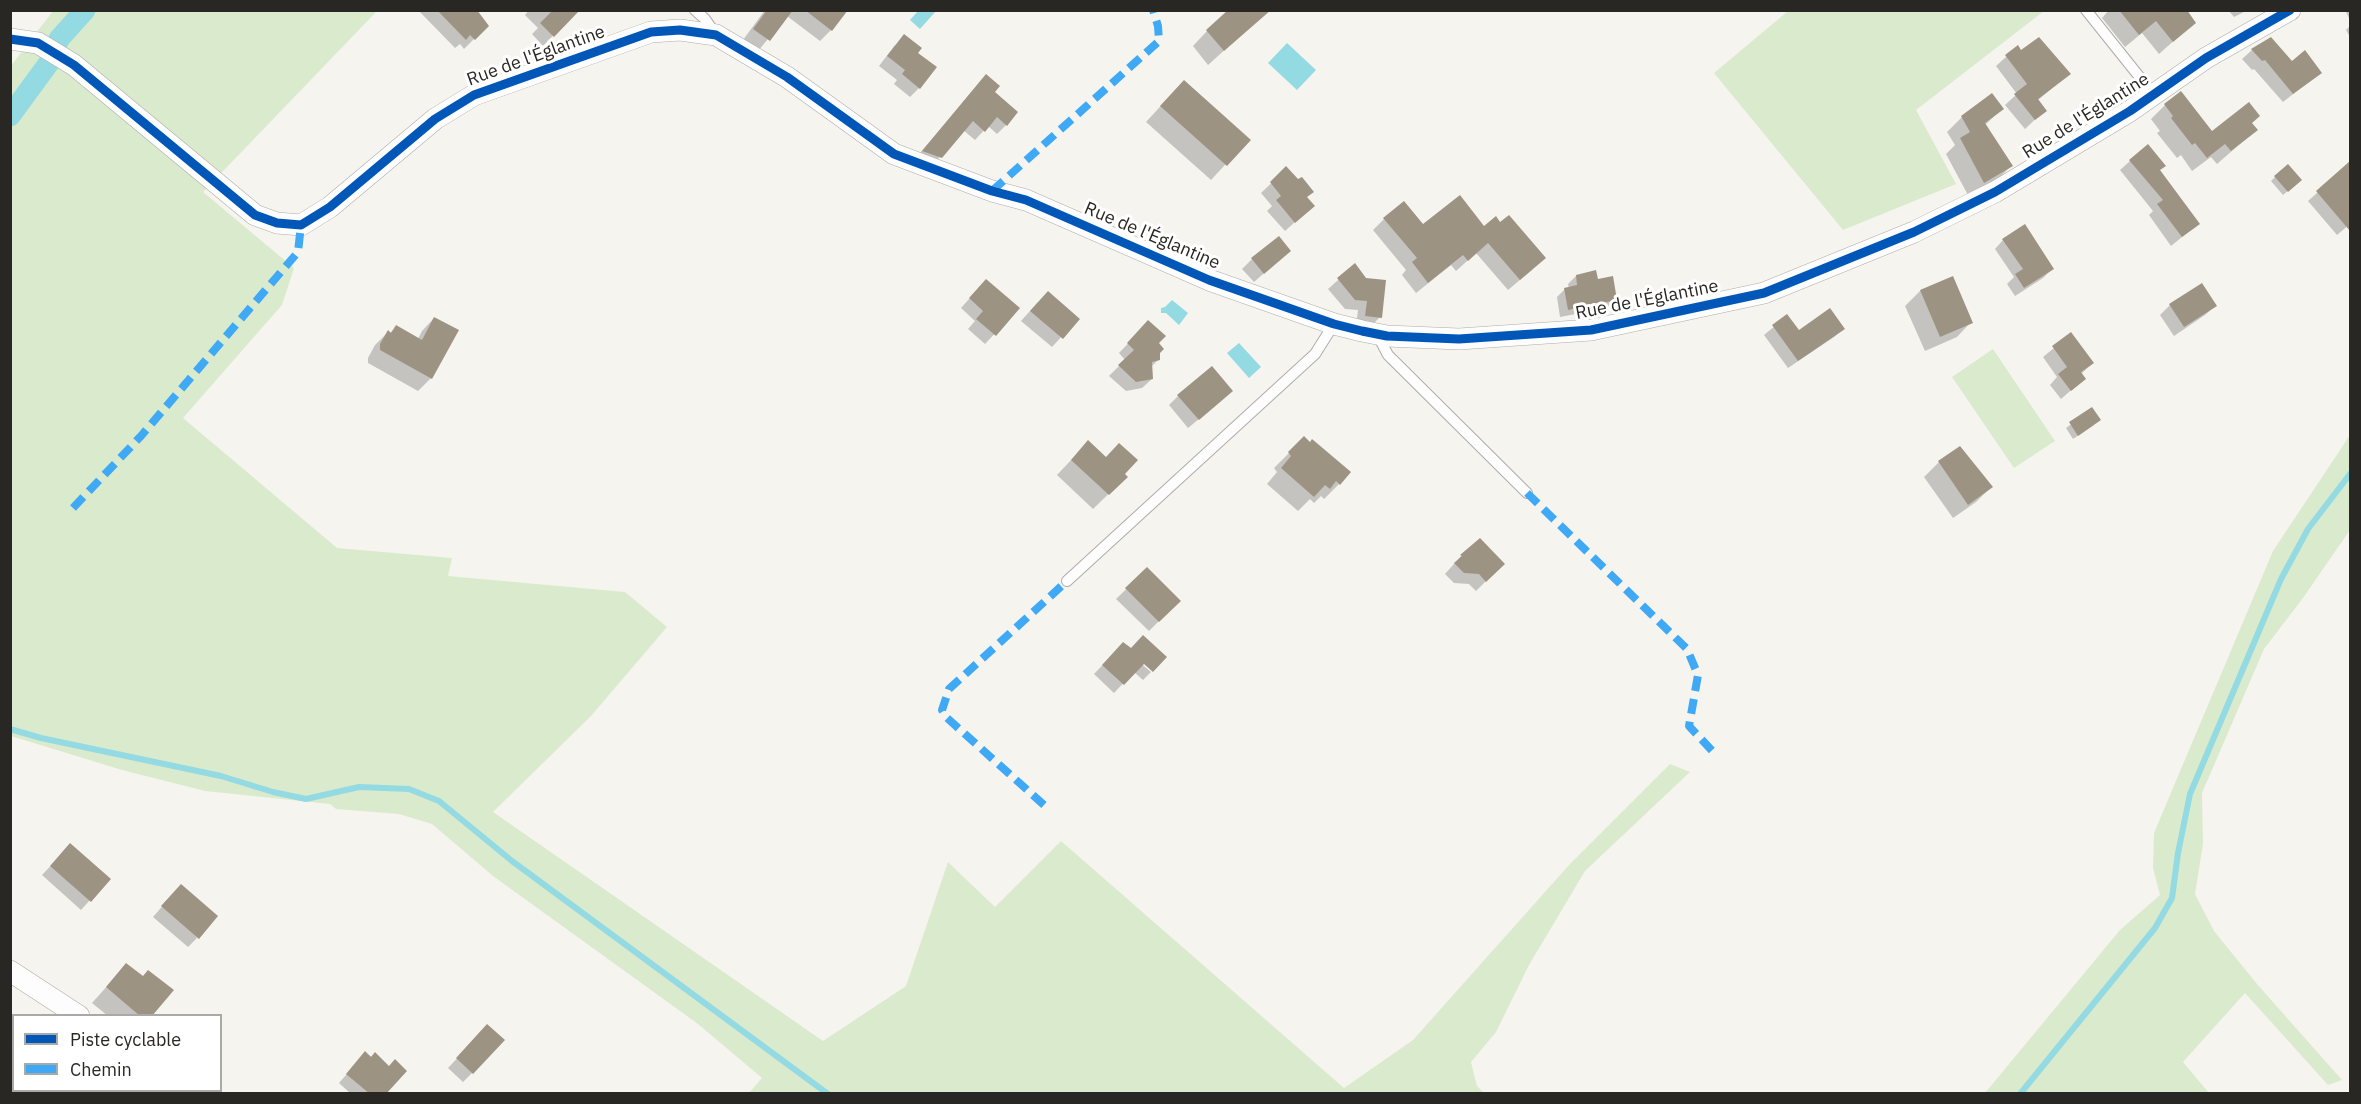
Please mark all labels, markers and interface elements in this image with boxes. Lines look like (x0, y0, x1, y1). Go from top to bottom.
street label: Rue de l'Églantine (464, 21, 608, 91)
street label: Rue de l'Églantine (2019, 68, 2153, 164)
street label: Rue de l'Églantine (1081, 198, 1223, 274)
street label: Rue de l'Églantine (1574, 276, 1720, 324)
legend (12, 1014, 222, 1092)
text: Piste cyclable (70, 1028, 181, 1051)
text: Chemin (70, 1058, 132, 1081)

